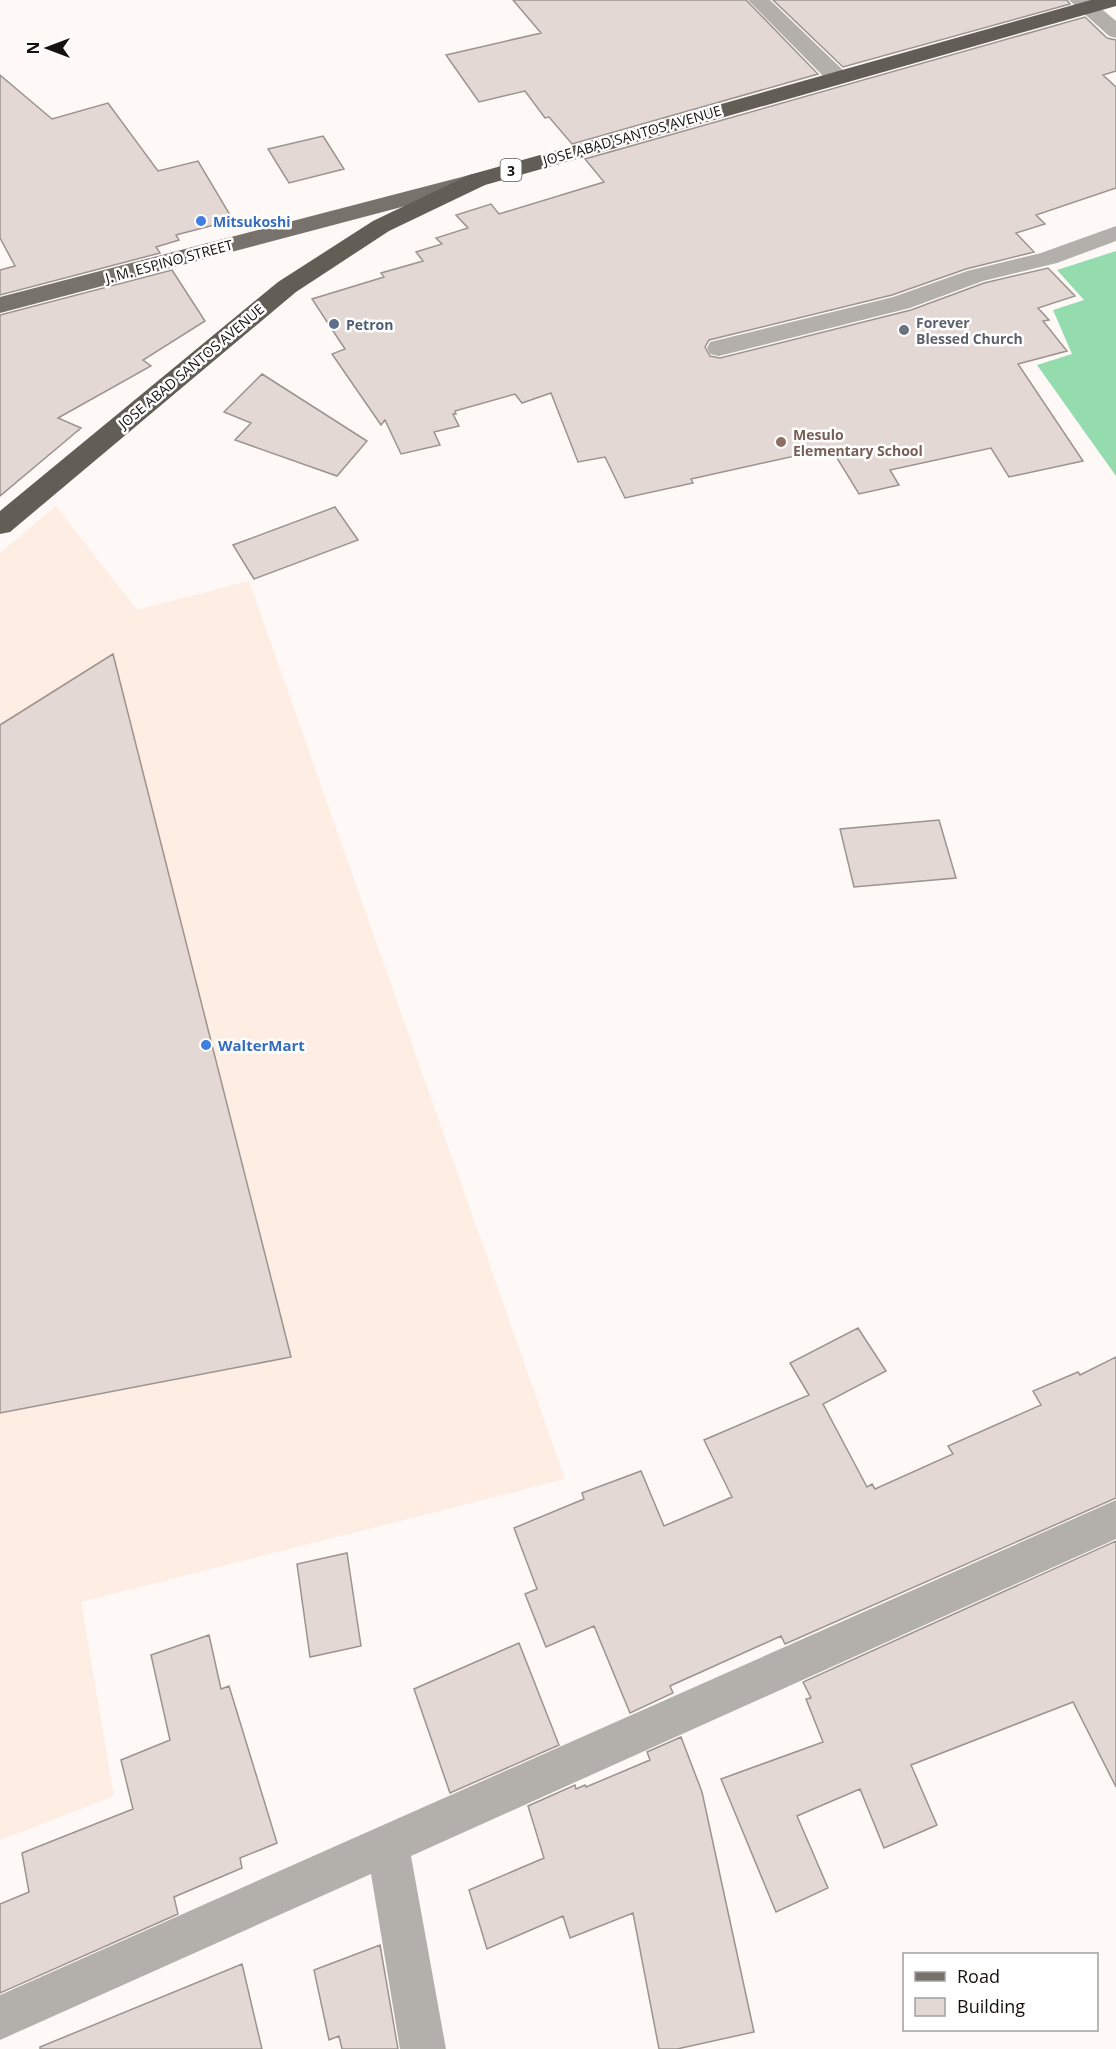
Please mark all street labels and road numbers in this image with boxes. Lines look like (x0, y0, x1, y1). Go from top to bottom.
street label: JOSE ABAD SANTOS AVENUE (539, 100, 723, 170)
road number: 3 (500, 159, 522, 181)
street label: J. M. ESPINO STREET (101, 235, 235, 288)
street label: JOSE ABAD SANTOS AVENUE (113, 299, 268, 434)

